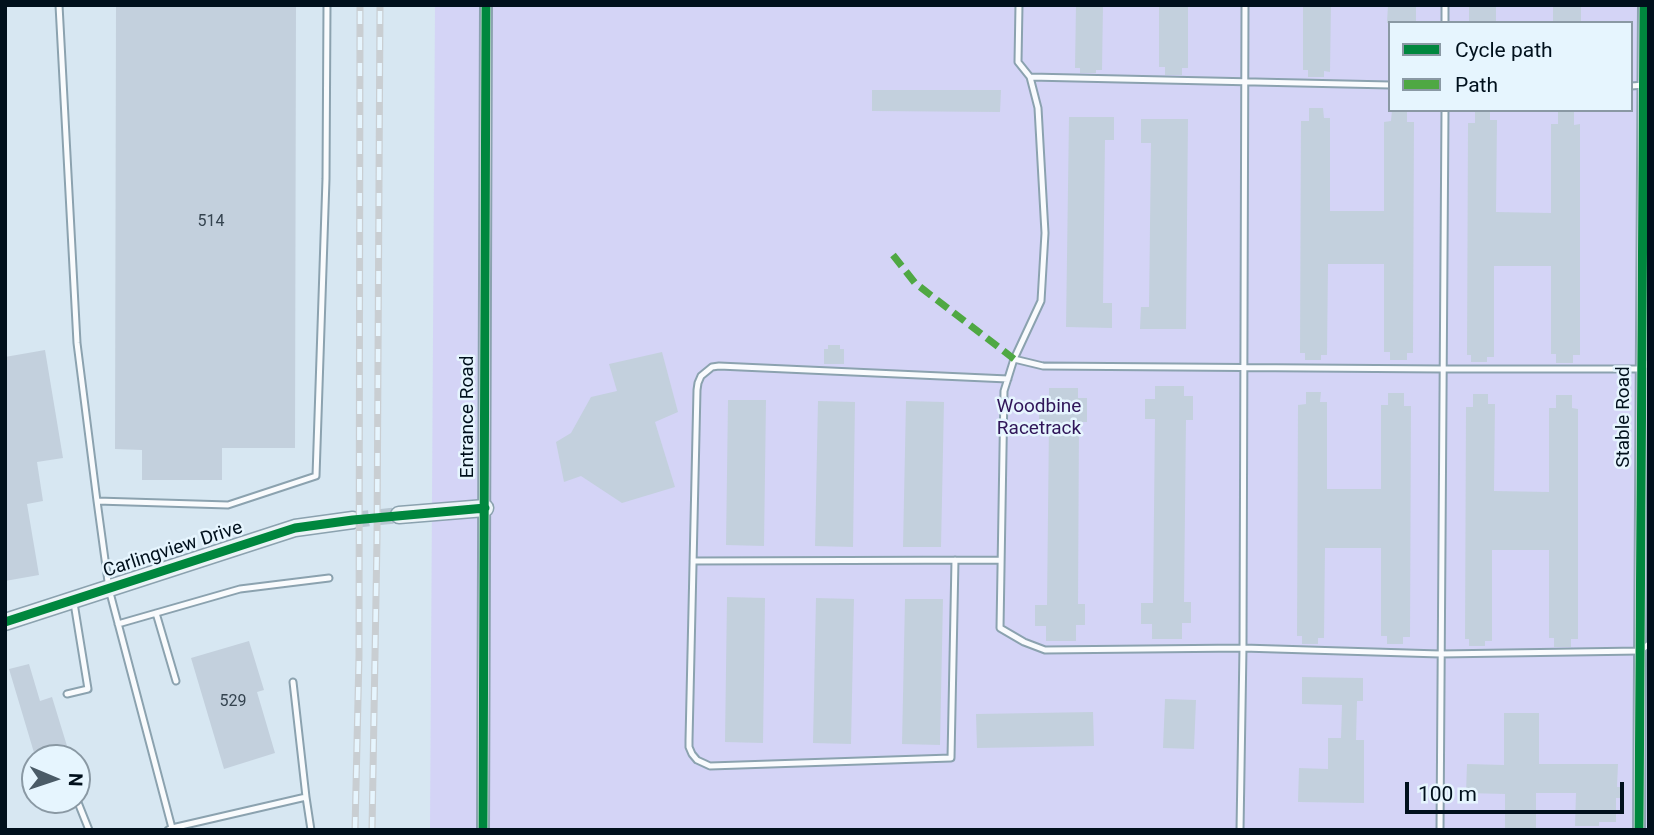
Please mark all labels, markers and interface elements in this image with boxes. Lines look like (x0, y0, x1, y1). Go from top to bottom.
legend (1388, 21, 1633, 112)
text: Cycle path (1455, 38, 1553, 62)
text: Path (1455, 73, 1498, 97)
house number: 514 (198, 212, 224, 232)
street label: Entrance Road (457, 356, 479, 478)
street label: Stable Road (1613, 366, 1635, 468)
park label: Woodbine Racetrack (997, 396, 1081, 440)
street label: Carlingview Drive (100, 517, 246, 583)
house number: 529 (220, 692, 246, 712)
north arrow (21, 744, 91, 814)
scale bar (1409, 768, 1628, 812)
text: N (64, 773, 87, 787)
text: 100 m (1418, 782, 1477, 806)

